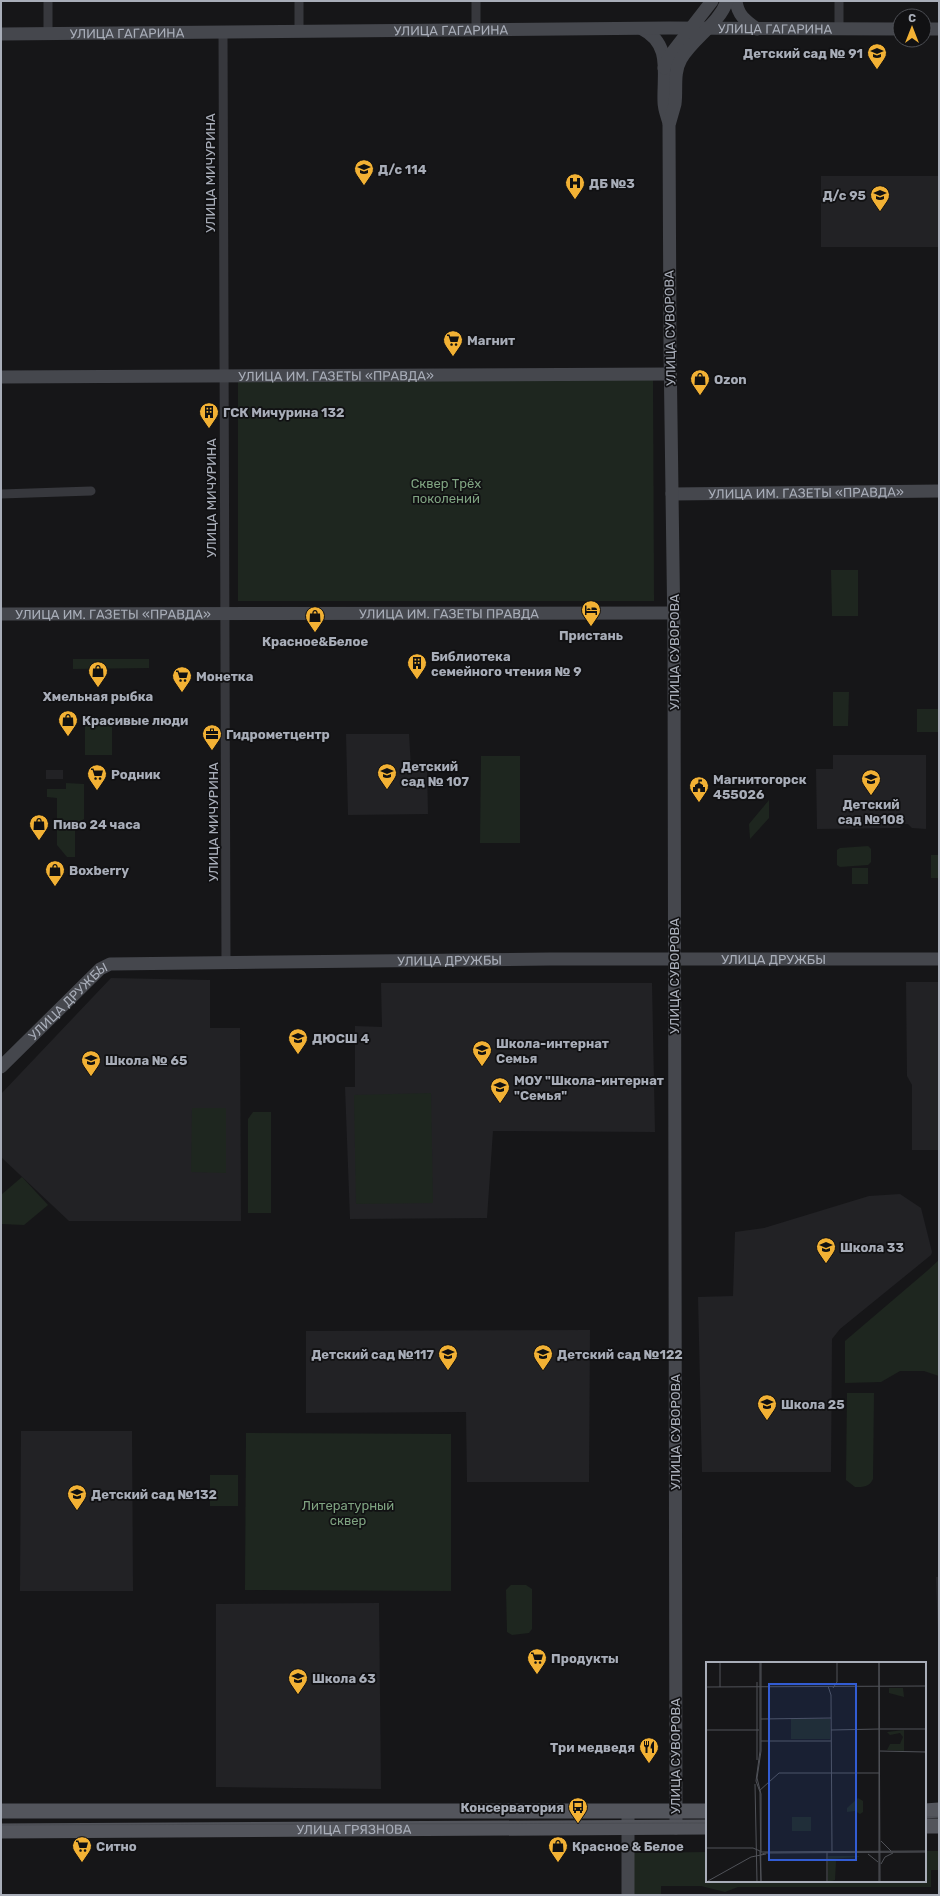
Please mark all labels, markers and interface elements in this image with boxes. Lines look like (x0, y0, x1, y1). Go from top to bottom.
north arrow (892, 8, 932, 48)
text: С (908, 12, 916, 25)
street label: УЛИЦА ГАГАРИНА (718, 21, 833, 36)
street label: УЛИЦА ГАГАРИНА (394, 22, 509, 38)
street label: УЛИЦА ГАГАРИНА (70, 25, 185, 41)
school or university icon: Детский сад № 91 (866, 42, 888, 70)
place label: Детский сад № 91 (743, 46, 863, 61)
street label: УЛИЦА МИЧУРИНА (203, 113, 218, 233)
school or university icon: Д/с 114 (353, 158, 375, 186)
place label: Д/с 114 (378, 162, 427, 177)
hospital icon: ДБ №3 (564, 172, 586, 200)
place label: ДБ №3 (589, 176, 635, 191)
school or university icon: Д/с 95 (869, 184, 891, 212)
place label: Д/с 95 (822, 188, 866, 203)
street label: УЛИЦА СУВОРОВА (661, 270, 679, 386)
supermarket icon: Магнит (442, 329, 464, 357)
place label: Магнит (467, 333, 515, 348)
street label: УЛИЦА ИМ. ГАЗЕТЫ «ПРАВДА» (238, 368, 434, 383)
shop icon: Ozon (689, 368, 711, 396)
place label: Ozon (714, 372, 747, 387)
building icon: ГСК Мичурина 132 (198, 401, 220, 429)
place label: ГСК Мичурина 132 (223, 405, 345, 420)
street label: УЛИЦА МИЧУРИНА (204, 438, 219, 558)
park label: Сквер Трёх поколений (411, 476, 481, 506)
street label: УЛИЦА ИМ. ГАЗЕТЫ «ПРАВДА» (708, 484, 904, 501)
street label: УЛИЦА СУВОРОВА (667, 594, 682, 710)
hotel icon: Пристань (580, 599, 602, 627)
shop icon: Красное&Белое (304, 605, 326, 633)
street label: УЛИЦА ИМ. ГАЗЕТЫ «ПРАВДА» (15, 606, 211, 621)
street label: УЛИЦА ИМ. ГАЗЕТЫ ПРАВДА (359, 606, 539, 621)
place label: Пристань (559, 628, 623, 643)
place label: Красное&Белое (262, 634, 368, 649)
place label: Библиотека семейного чтения № 9 (431, 649, 582, 679)
building icon: Библиотека семейного чтения № 9 (406, 652, 428, 680)
shop icon: Хмельная рыбка (87, 660, 109, 688)
supermarket icon: Монетка (171, 665, 193, 693)
place label: Монетка (196, 669, 253, 684)
place label: Хмельная рыбка (43, 689, 153, 704)
shop icon: Красивые люди (57, 709, 79, 737)
place label: Красивые люди (82, 713, 188, 728)
office icon: Гидрометцентр (201, 723, 223, 751)
place label: Гидрометцентр (226, 727, 330, 742)
place label: Детский сад № 107 (401, 759, 470, 789)
street label: УЛИЦА МИЧУРИНА (206, 762, 221, 882)
school or university icon: Детский сад № 107 (376, 762, 398, 790)
supermarket icon: Родник (86, 763, 108, 791)
place label: Родник (111, 767, 161, 782)
school or university icon: Детский сад №108 (860, 768, 882, 796)
place label: Магнитогорск 455026 (713, 772, 807, 802)
public building icon: Магнитогорск 455026 (688, 775, 710, 803)
place label: Детский сад №108 (838, 797, 905, 827)
shop icon: Пиво 24 часа (28, 813, 50, 841)
place label: Пиво 24 часа (53, 817, 140, 832)
shop icon: Boxberry (44, 859, 66, 887)
place label: Boxberry (69, 863, 129, 878)
street label: УЛИЦА СУВОРОВА (667, 918, 682, 1034)
street label: УЛИЦА ДРУЖБЫ (397, 952, 502, 968)
street label: УЛИЦА ДРУЖБЫ (721, 952, 826, 967)
street label: УЛИЦА ДРУЖБЫ (25, 959, 110, 1043)
school or university icon: ДЮСШ 4 (287, 1027, 309, 1055)
place label: ДЮСШ 4 (312, 1031, 369, 1046)
place label: Школа-интернат Семья (496, 1036, 609, 1066)
school or university icon: Школа-интернат Семья (471, 1039, 493, 1067)
school or university icon: Школа № 65 (80, 1049, 102, 1077)
place label: Школа № 65 (105, 1053, 187, 1068)
place label: МОУ "Школа-интернат "Семья" (514, 1073, 664, 1103)
school or university icon: МОУ "Школа-интернат "Семья" (489, 1076, 511, 1104)
school or university icon: Школа 33 (815, 1236, 837, 1264)
place label: Школа 33 (840, 1240, 904, 1255)
school or university icon: Детский сад №117 (437, 1343, 459, 1371)
school or university icon: Детский сад №122 (532, 1343, 554, 1371)
place label: Детский сад №117 (311, 1347, 435, 1362)
place label: Детский сад №122 (557, 1347, 683, 1362)
street label: УЛИЦА СУВОРОВА (668, 1374, 683, 1490)
school or university icon: Школа 25 (756, 1393, 778, 1421)
place label: Школа 25 (781, 1397, 845, 1412)
school or university icon: Детский сад №132 (66, 1483, 88, 1511)
place label: Детский сад №132 (91, 1487, 217, 1502)
park label: Литературный сквер (302, 1498, 394, 1528)
supermarket icon: Продукты (526, 1647, 548, 1675)
place label: Продукты (551, 1651, 619, 1666)
inset map (706, 1662, 926, 1882)
school or university icon: Школа 63 (287, 1667, 309, 1695)
place label: Школа 63 (312, 1671, 376, 1686)
street label: УЛИЦА СУВОРОВА (668, 1698, 683, 1814)
restaurant icon: Три медведя (638, 1736, 660, 1764)
place label: Три медведя (550, 1740, 635, 1755)
bus stop icon: Консерватория (567, 1796, 589, 1824)
place label: Консерватория (460, 1800, 564, 1815)
street label: УЛИЦА ГРЯЗНОВА (296, 1821, 412, 1837)
supermarket icon: Ситно (71, 1835, 93, 1863)
shop icon: Красное & Белое (547, 1835, 569, 1863)
place label: Ситно (96, 1839, 137, 1854)
place label: Красное & Белое (572, 1839, 684, 1854)

